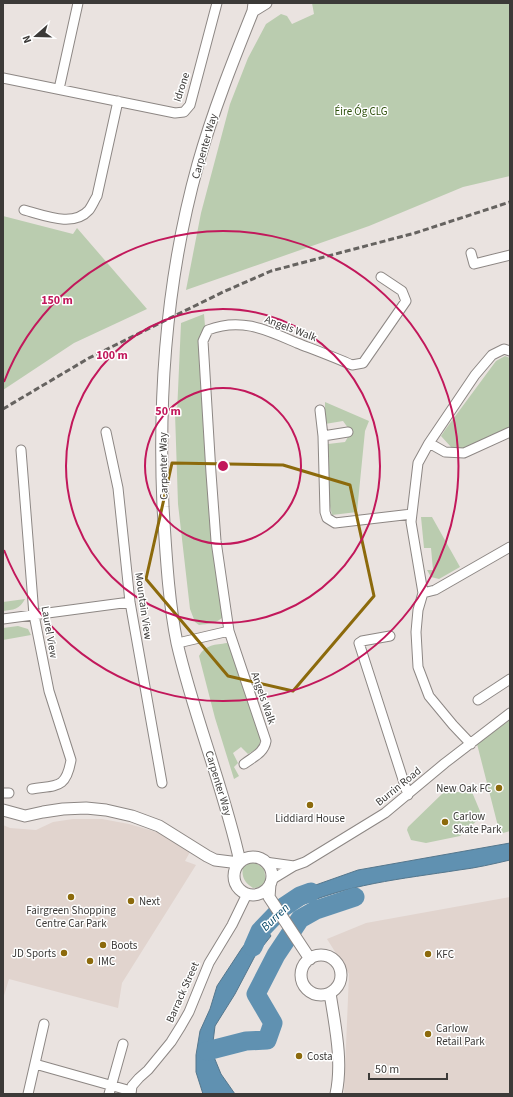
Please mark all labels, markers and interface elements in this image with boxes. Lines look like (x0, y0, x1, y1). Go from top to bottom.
north arrow (16, 16, 56, 56)
text: N (19, 33, 35, 45)
street label: Idrone (170, 70, 193, 104)
park label: Éire Óg CLG (334, 104, 388, 119)
street label: Carpenter Way (188, 112, 221, 181)
text: 150 m (41, 292, 73, 309)
street label: Angels Walk (263, 312, 320, 345)
text: 100 m (96, 347, 128, 364)
text: 50 m (155, 403, 181, 420)
street label: Carpenter Way (155, 432, 172, 500)
centre of rings (216, 459, 230, 473)
street label: Mountain View (131, 571, 156, 641)
street label: Laurel View (38, 605, 61, 659)
street label: Angels Walk (248, 670, 280, 727)
street label: Carpenter Way (201, 749, 236, 818)
street label: Burrin Road (372, 763, 424, 809)
place label: New Oak FC (436, 781, 491, 796)
marker: New Oak FC (494, 783, 504, 793)
marker: Liddiard House (305, 800, 315, 810)
place label: Carlow Skate Park (453, 809, 502, 837)
place label: Liddiard House (275, 811, 345, 826)
marker: Carlow Skate Park (440, 817, 450, 827)
marker: Fairgreen Shopping Centre Car Park (66, 892, 76, 902)
place label: Next (139, 894, 160, 909)
marker: Next (126, 896, 136, 906)
water label: Burren (257, 900, 293, 935)
place label: Fairgreen Shopping Centre Car Park (26, 903, 116, 931)
place label: Boots (111, 938, 138, 953)
marker: Boots (98, 940, 108, 950)
place label: JD Sports (12, 946, 56, 961)
place label: KFC (436, 947, 454, 962)
marker: JD Sports (59, 948, 69, 958)
marker: KFC (423, 949, 433, 959)
place label: IMC (98, 954, 115, 969)
marker: IMC (85, 956, 95, 966)
street label: Barrack Street (162, 959, 203, 1025)
place label: Carlow Retail Park (436, 1021, 485, 1049)
marker: Carlow Retail Park (423, 1029, 433, 1039)
place label: Costa (307, 1049, 333, 1064)
marker: Costa (294, 1051, 304, 1061)
scale bar (369, 1055, 447, 1081)
text: 50 m (375, 1061, 399, 1078)

